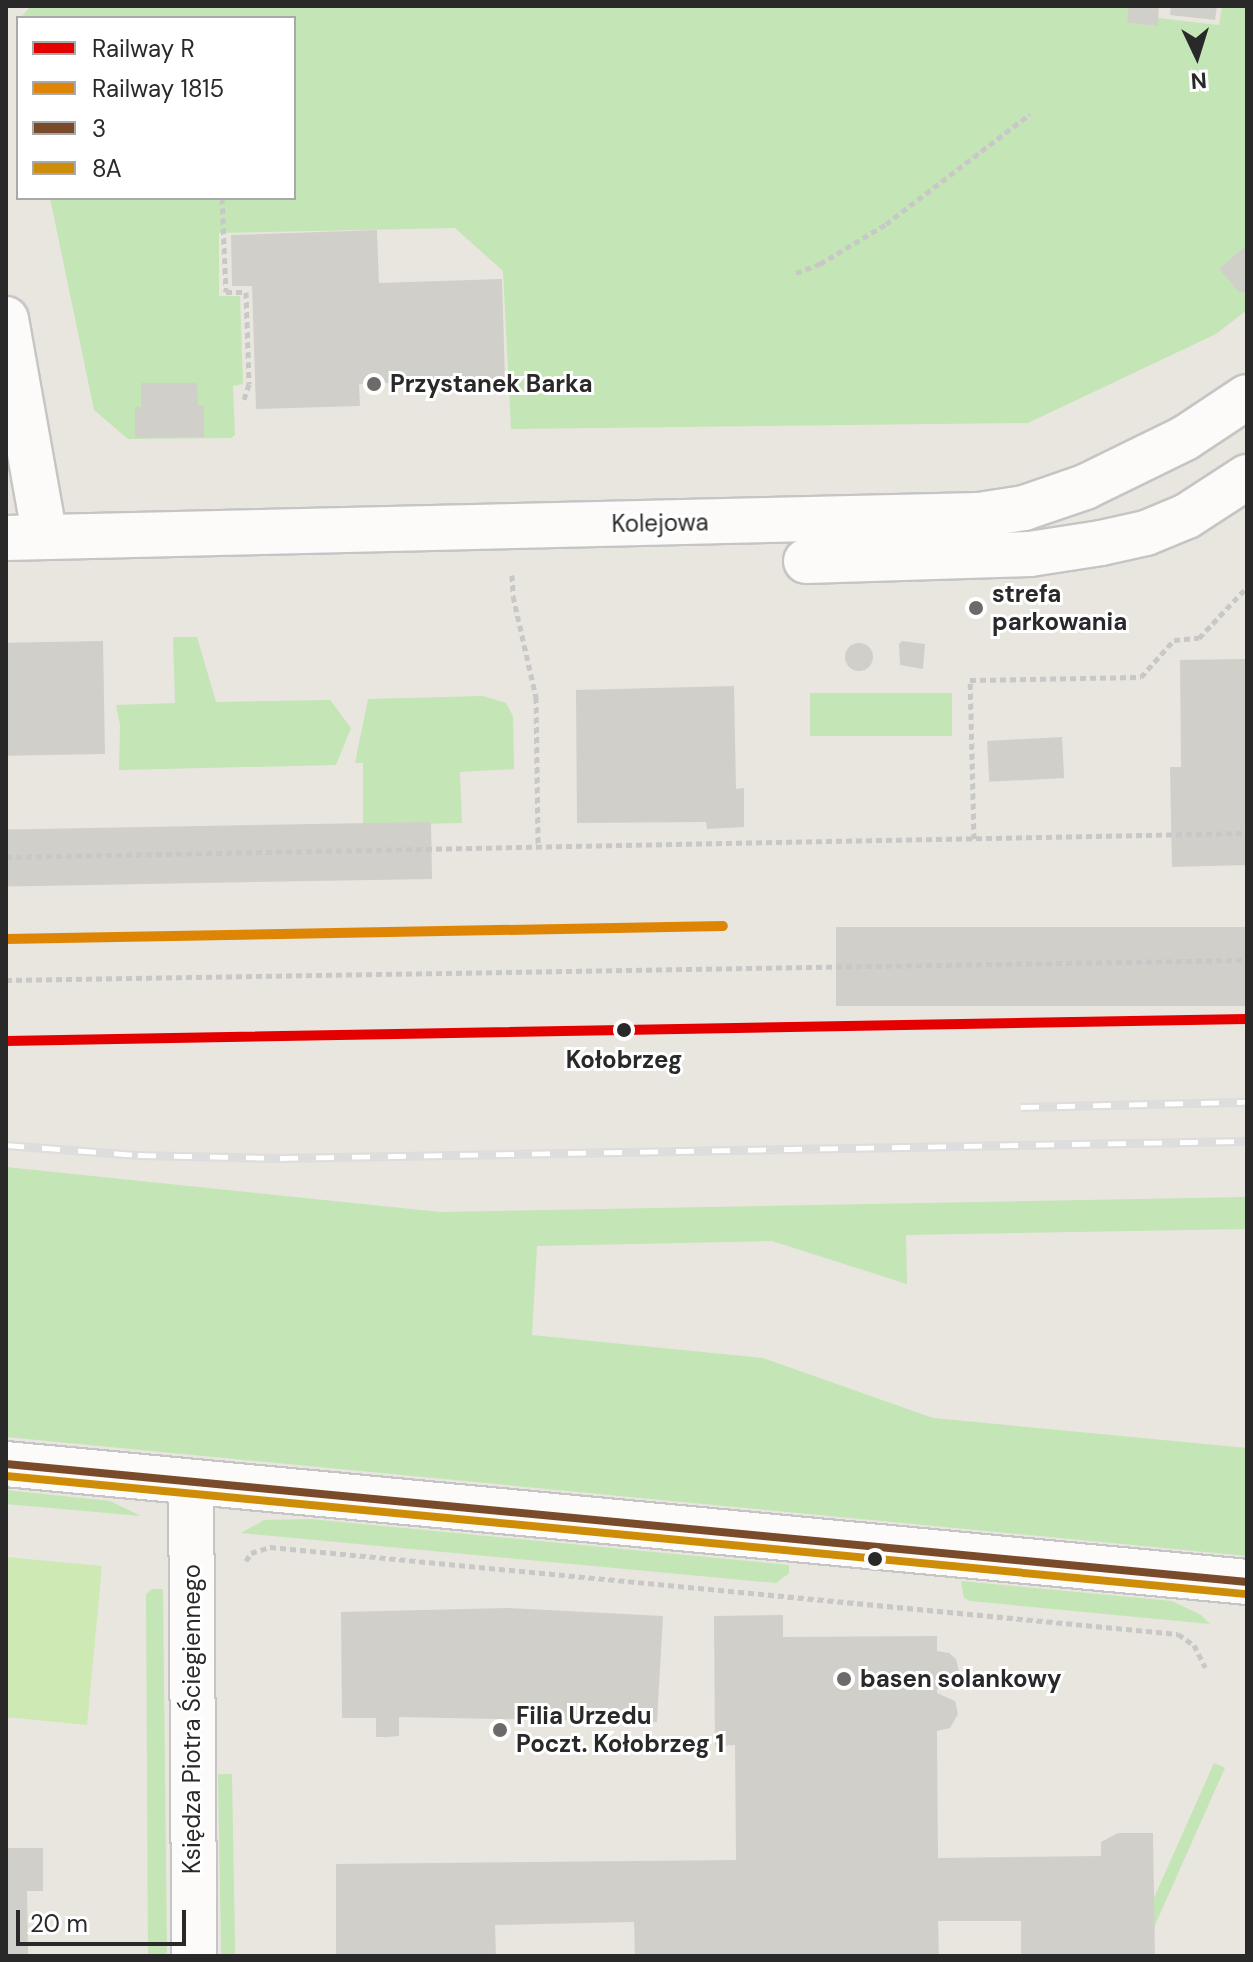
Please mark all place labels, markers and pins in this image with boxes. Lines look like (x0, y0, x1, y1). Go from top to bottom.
place label: Przystanek Barka (390, 370, 593, 398)
marker: Przystanek Barka (365, 375, 383, 393)
place label: strefa parkowania (992, 580, 1127, 636)
marker: strefa parkowania (967, 599, 985, 617)
marker: Kołobrzeg (612, 1018, 636, 1042)
place label: Kołobrzeg (566, 1046, 682, 1074)
unlabelled marker (867, 1551, 883, 1567)
place label: basen solankowy (860, 1665, 1061, 1693)
marker: basen solankowy (835, 1670, 853, 1688)
place label: Filia Urzedu Poczt. Kołobrzeg 1 (516, 1702, 724, 1758)
marker: Filia Urzedu Poczt. Kołobrzeg 1 (491, 1721, 509, 1739)

